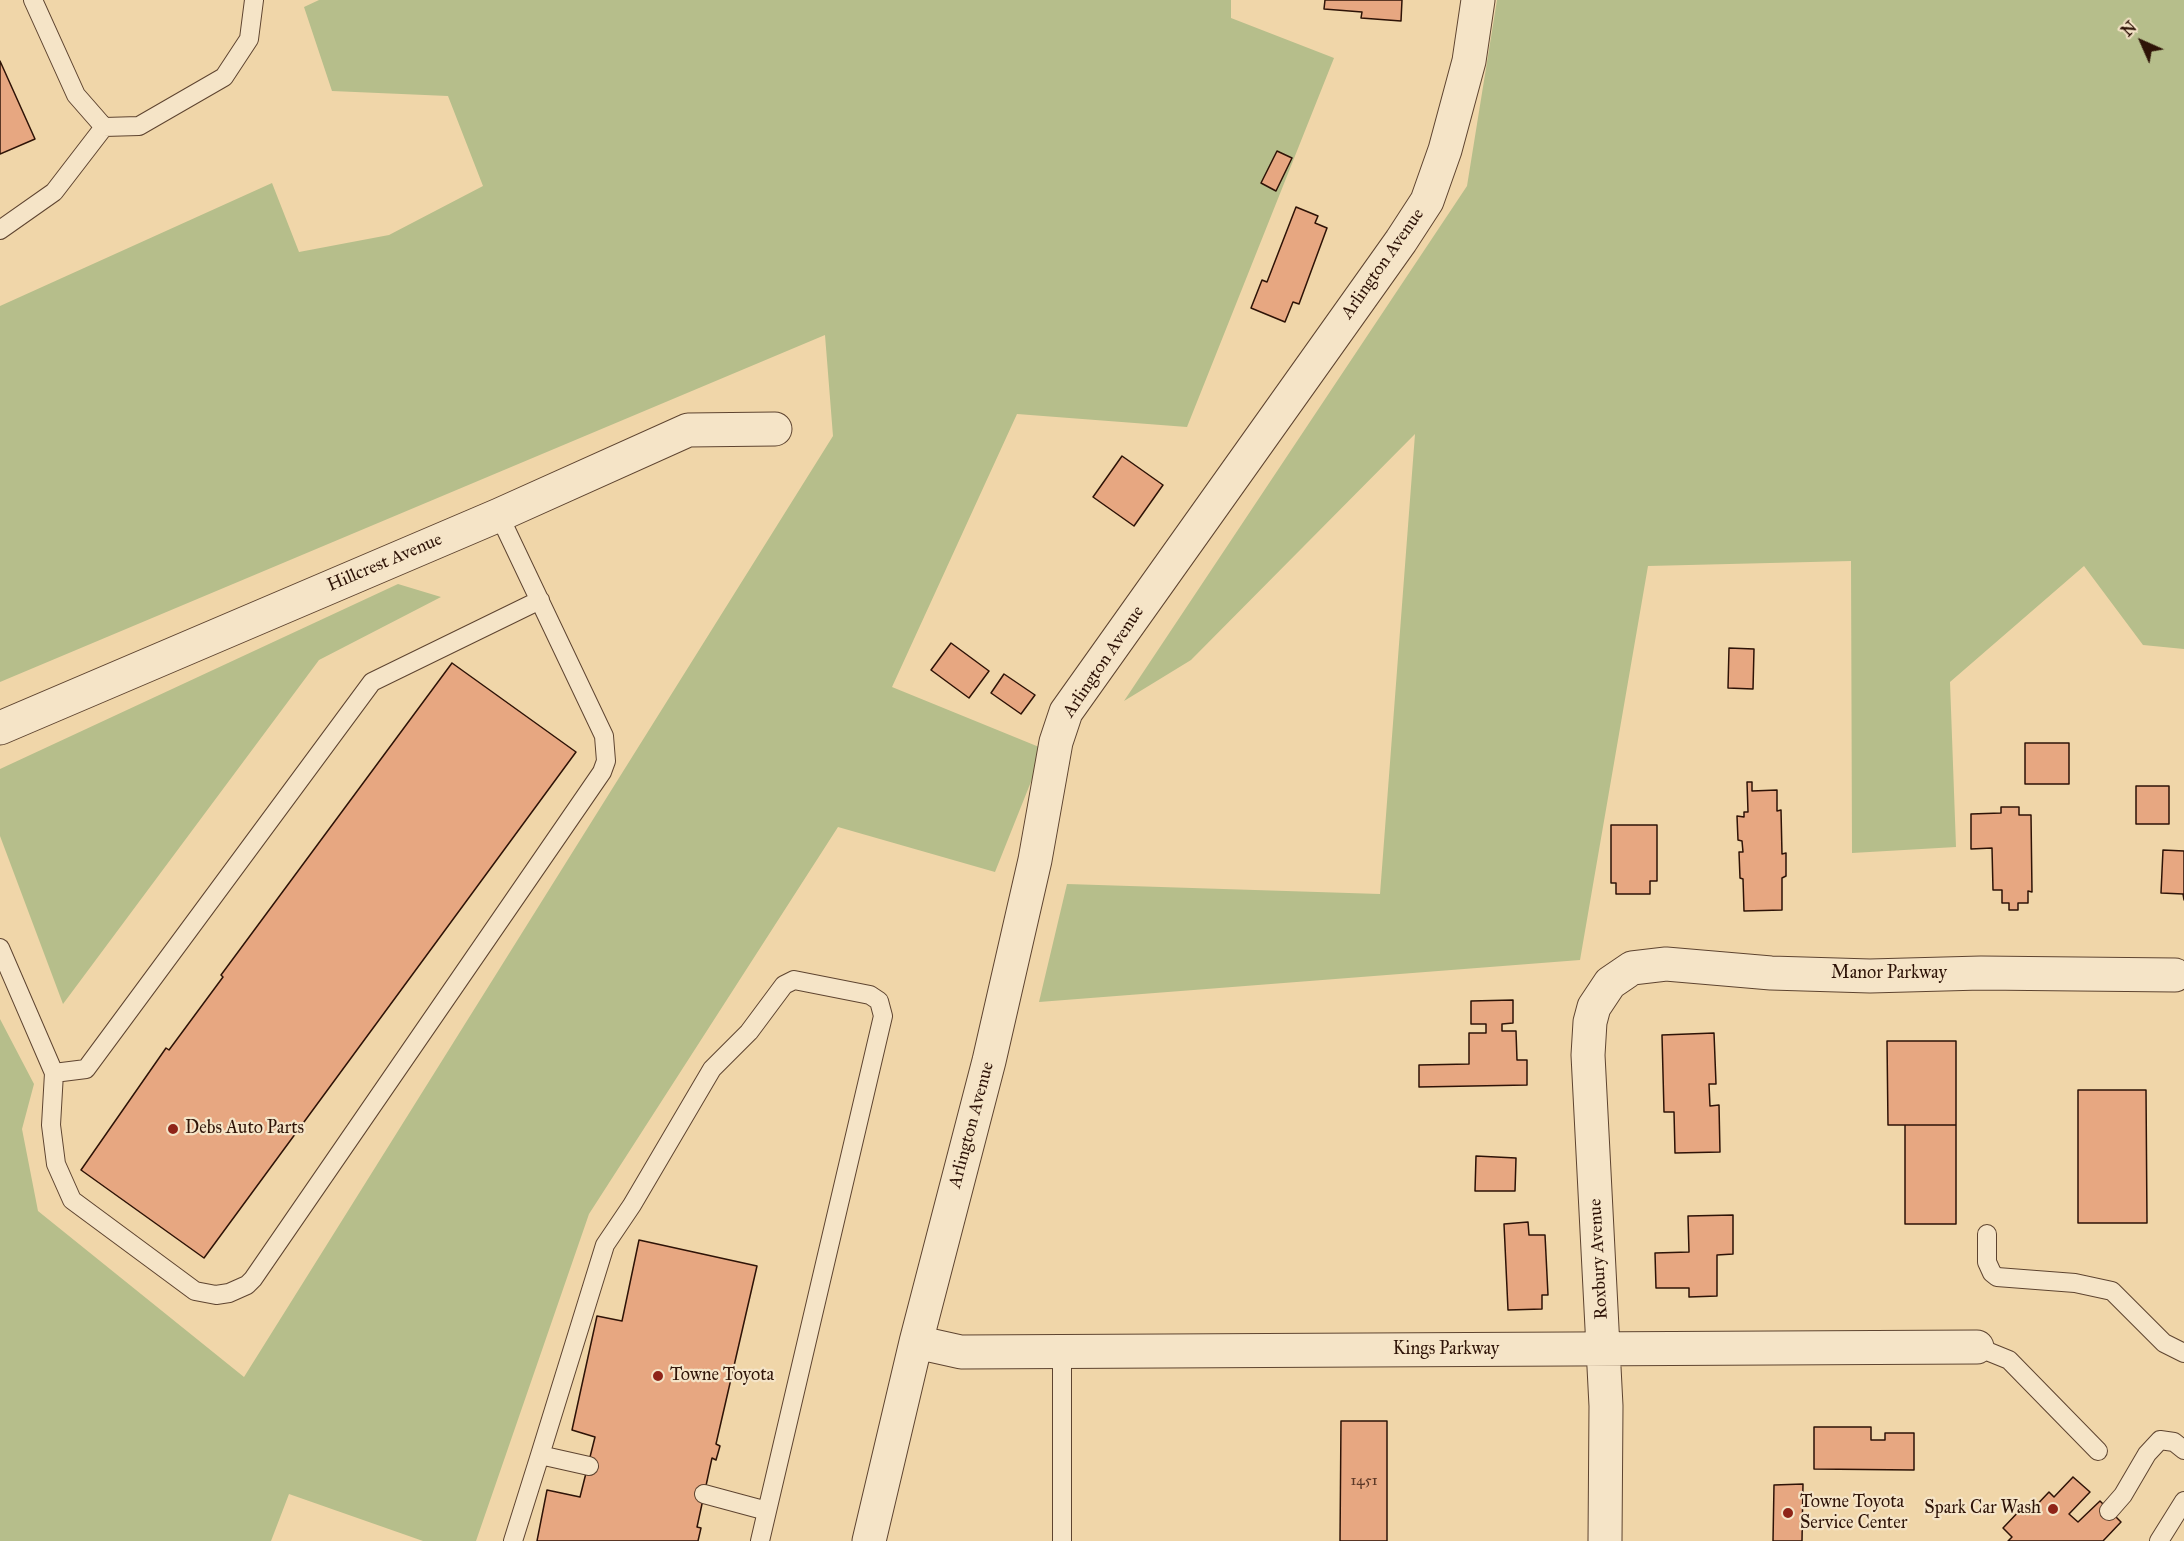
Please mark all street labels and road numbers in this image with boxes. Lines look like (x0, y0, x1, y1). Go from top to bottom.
street label: Arlington Avenue (1337, 205, 1429, 323)
street label: Hillcrest Avenue (324, 529, 446, 597)
street label: Arlington Avenue (1059, 602, 1149, 722)
street label: Manor Parkway (1831, 963, 1947, 985)
street label: Arlington Avenue (945, 1059, 999, 1191)
street label: Roxbury Avenue (1585, 1198, 1613, 1320)
street label: Kings Parkway (1393, 1339, 1499, 1361)

